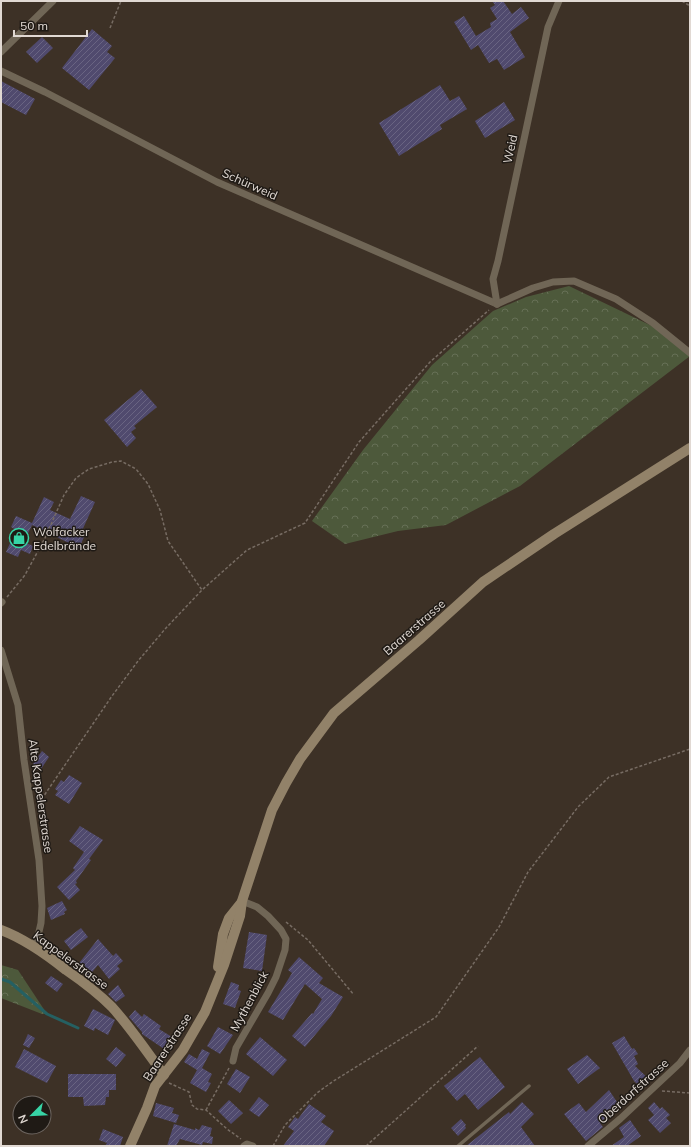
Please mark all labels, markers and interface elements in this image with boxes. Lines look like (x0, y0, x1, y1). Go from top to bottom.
scale bar (14, 12, 87, 38)
text: 50 m (20, 18, 48, 33)
street label: Weid (500, 133, 520, 165)
street label: Schürweid (220, 165, 280, 203)
place label: Wolfacker Edelbrände (33, 524, 96, 553)
shop icon: Wolfacker Edelbrände (8, 527, 30, 549)
street label: Baarerstrasse (380, 596, 448, 658)
street label: Alte Kappelerstrasse (26, 738, 56, 854)
street label: Kappelerstrasse (30, 928, 112, 992)
street label: Mythenblick (227, 967, 272, 1034)
street label: Baarerstrasse (140, 1010, 194, 1084)
street label: Oberdorfstrasse (595, 1055, 671, 1127)
north arrow (12, 1095, 52, 1135)
text: N (15, 1112, 31, 1126)

